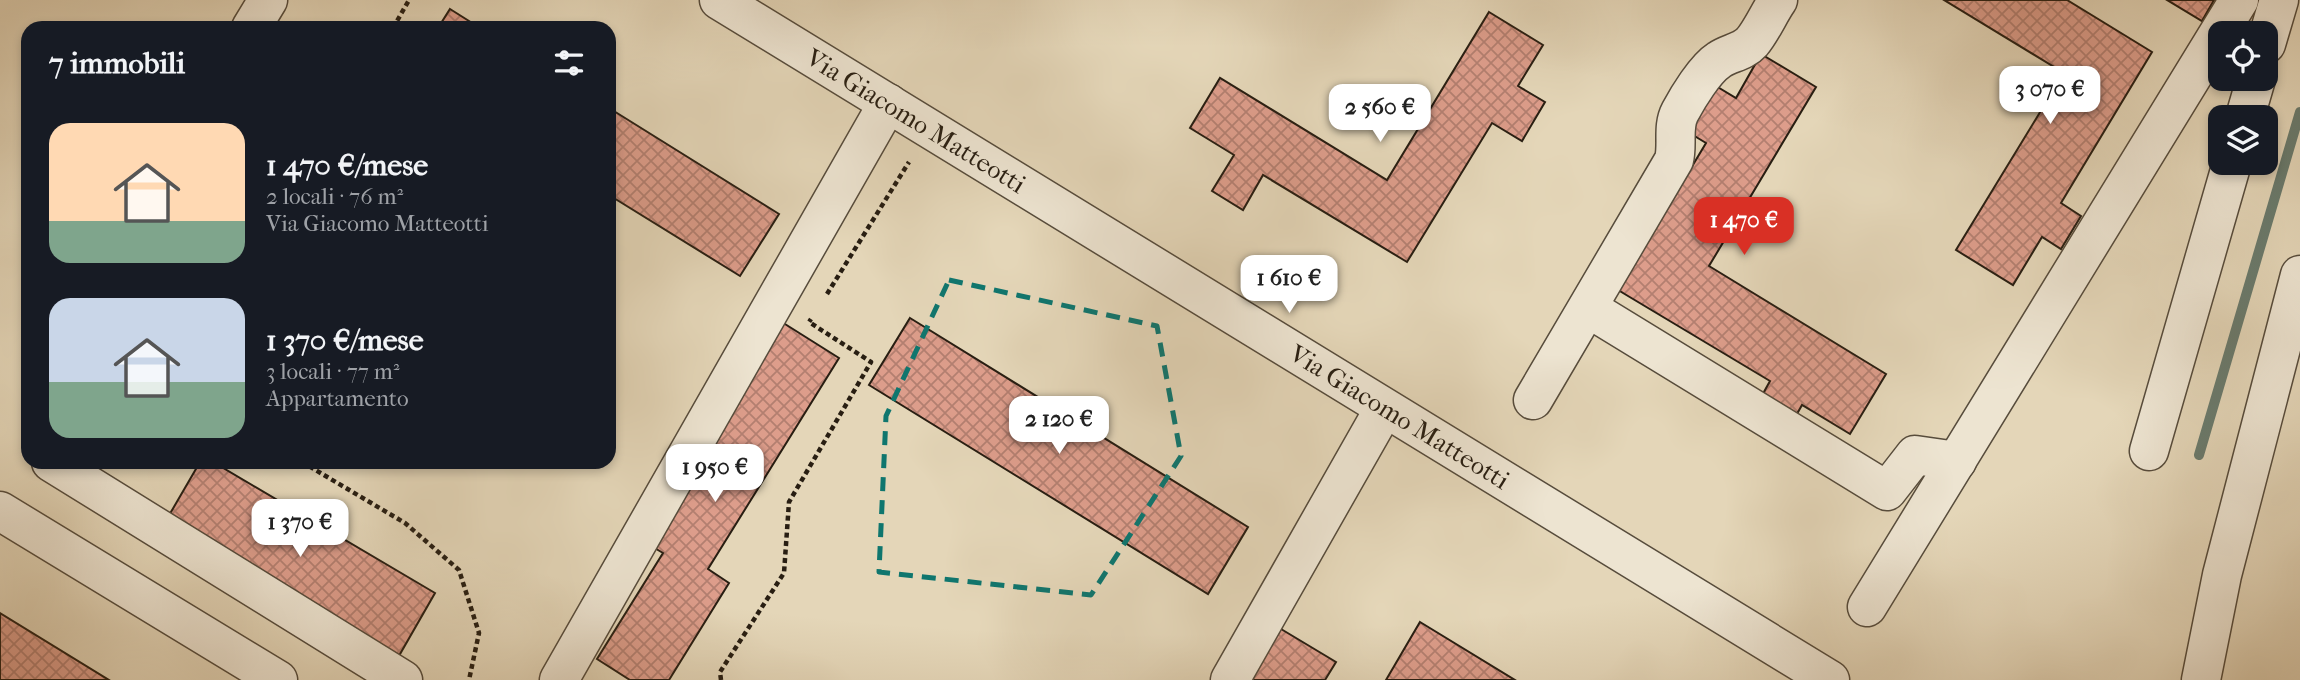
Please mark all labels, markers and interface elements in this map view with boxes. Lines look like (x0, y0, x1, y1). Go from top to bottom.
map controls (2208, 21, 2278, 175)
button: locate (2208, 21, 2278, 91)
street label: Via Giacomo Matteotti (799, 42, 1031, 200)
icon: filters (550, 44, 588, 82)
text: 7 immobili (49, 46, 185, 81)
pin: 3 070 € (1985, 66, 2115, 126)
text: 3 070 € (2015, 75, 2085, 102)
pin: 2 560 € (1315, 85, 1445, 144)
text: 2 560 € (1345, 93, 1415, 120)
button: layers (2208, 105, 2278, 175)
text: 1 470 €/mese (266, 148, 428, 183)
icon: home (105, 151, 189, 235)
text: 2 locali · 76 m² (266, 183, 403, 210)
pin: 1 470 € (1679, 198, 1809, 257)
text: 1 470 € (1710, 206, 1778, 233)
text: Via Giacomo Matteotti (266, 210, 489, 237)
pin: 1 610 € (1224, 256, 1354, 315)
text: 1 610 € (1257, 264, 1321, 291)
text: 1 370 €/mese (266, 323, 424, 358)
icon: home (105, 326, 189, 410)
street label: Via Giacomo Matteotti (1283, 338, 1515, 496)
text: 3 locali · 77 m² (266, 358, 399, 385)
text: Appartamento (266, 385, 409, 412)
pin: 2 120 € (994, 396, 1124, 456)
text: 2 120 € (1025, 405, 1093, 432)
pin: 1 950 € (650, 444, 780, 504)
text: 1 950 € (682, 453, 748, 480)
pin: 1 370 € (235, 500, 365, 559)
text: 1 370 € (268, 508, 332, 535)

